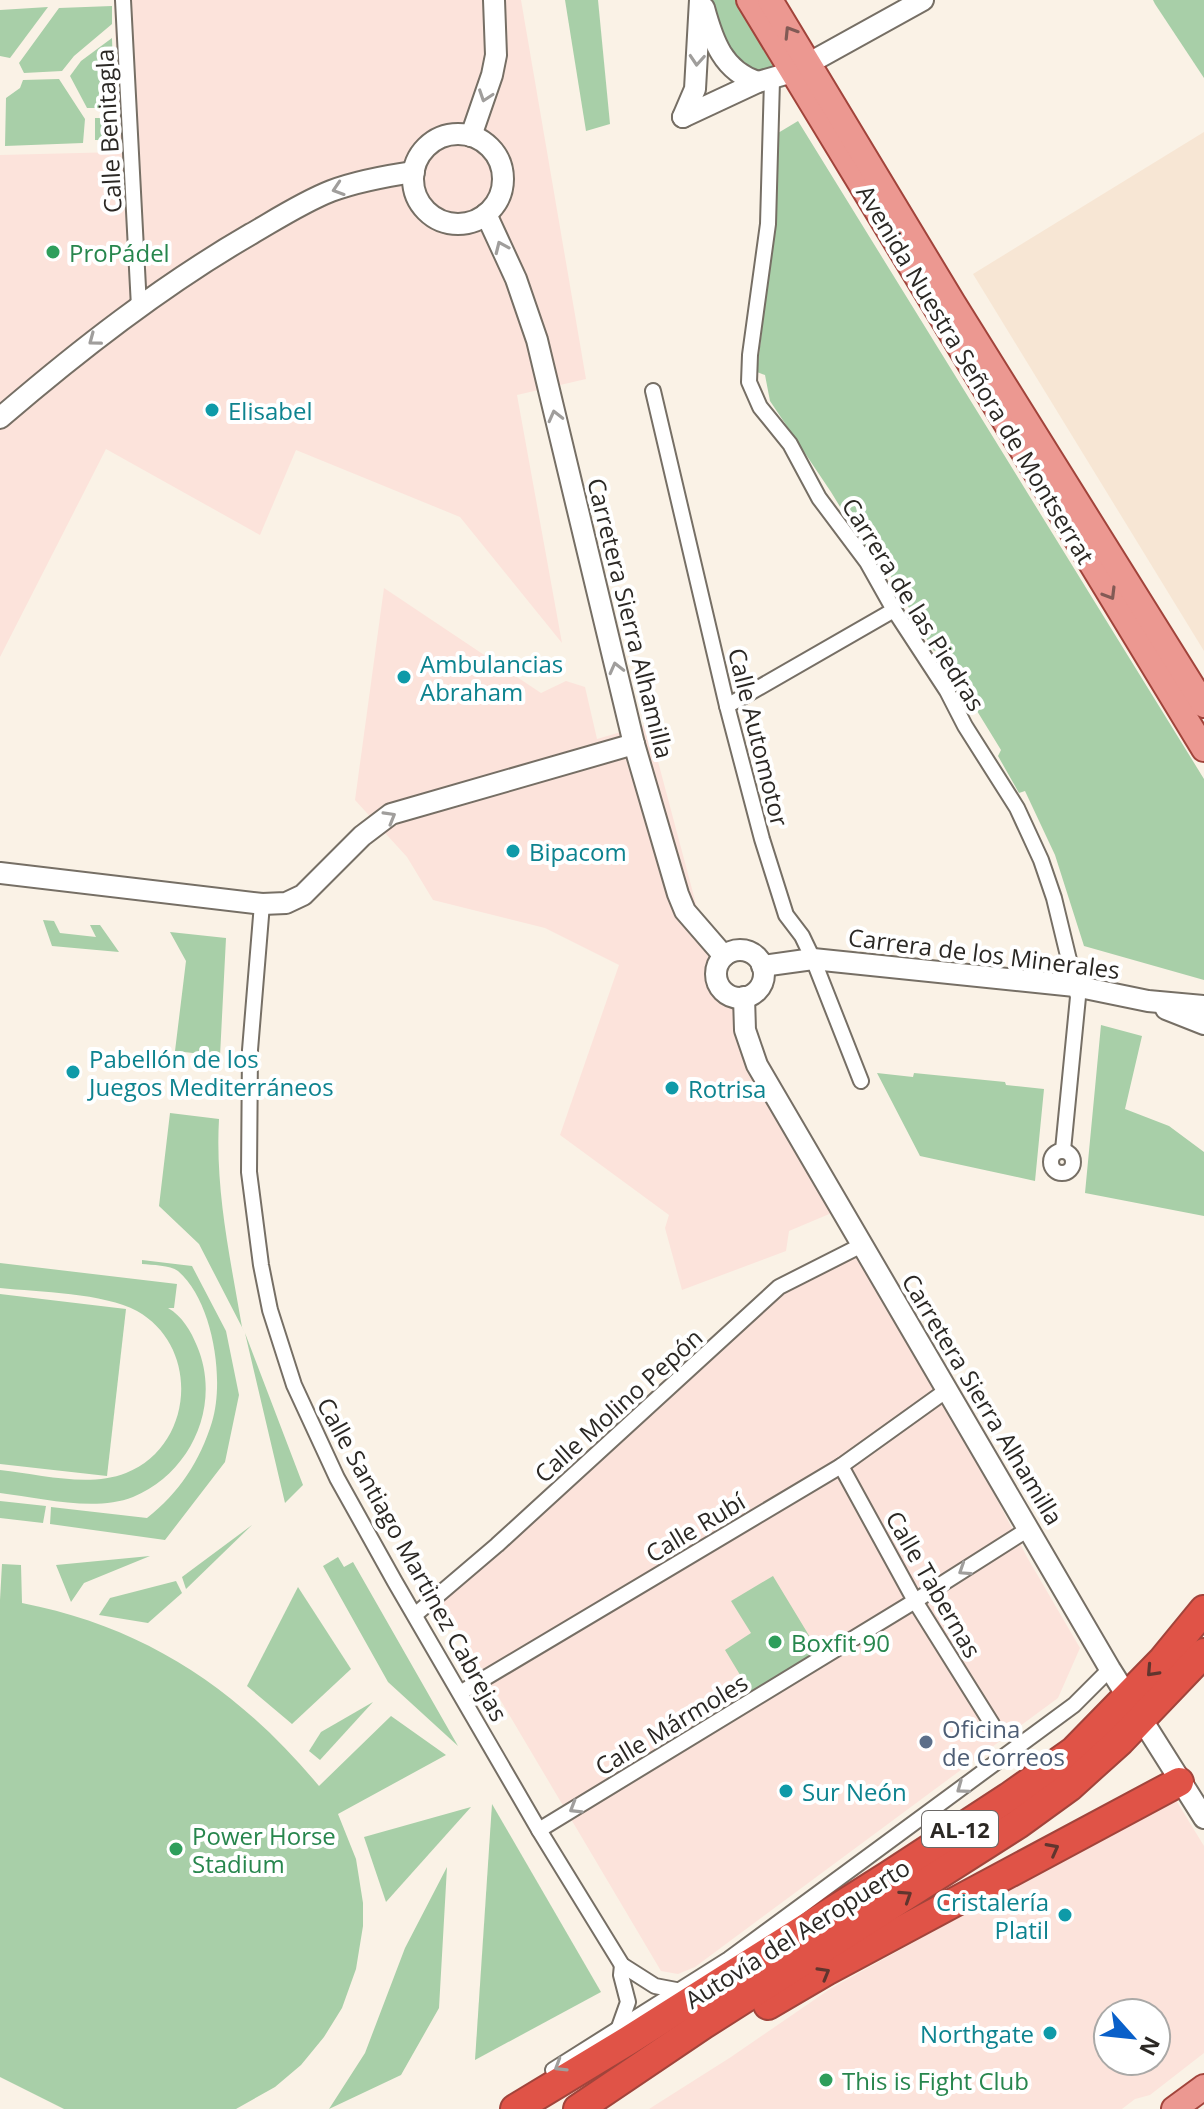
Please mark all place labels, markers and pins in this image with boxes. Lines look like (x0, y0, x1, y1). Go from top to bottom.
place label: ProPádel (69, 236, 170, 269)
marker: ProPádel (44, 243, 62, 261)
place label: Elisabel (228, 394, 312, 427)
marker: Elisabel (203, 401, 221, 419)
place label: Ambulancias Abraham (420, 647, 563, 708)
marker: Ambulancias Abraham (395, 668, 413, 686)
place label: Bipacom (529, 835, 627, 868)
marker: Bipacom (504, 842, 522, 860)
place label: Pabellón de los Juegos Mediterráneos (87, 1042, 334, 1103)
marker: Pabellón de los Juegos Mediterráneos (64, 1063, 82, 1081)
place label: Rotrisa (688, 1072, 766, 1105)
marker: Rotrisa (663, 1079, 681, 1097)
place label: Boxfit 90 (791, 1626, 890, 1659)
marker: Boxfit 90 (766, 1633, 784, 1651)
place label: Oficina de Correos (942, 1712, 1065, 1773)
marker: Oficina de Correos (917, 1733, 935, 1751)
place label: Sur Neón (802, 1775, 907, 1808)
marker: Sur Neón (777, 1782, 795, 1800)
place label: Power Horse Stadium (192, 1819, 336, 1880)
marker: Power Horse Stadium (167, 1840, 185, 1858)
place label: Cristalería Platil (936, 1885, 1049, 1946)
marker: Cristalería Platil (1056, 1906, 1074, 1924)
place label: Northgate (920, 2017, 1034, 2050)
marker: Northgate (1041, 2024, 1059, 2042)
place label: This is Fight Club (842, 2064, 1029, 2097)
marker: This is Fight Club (817, 2071, 835, 2089)

